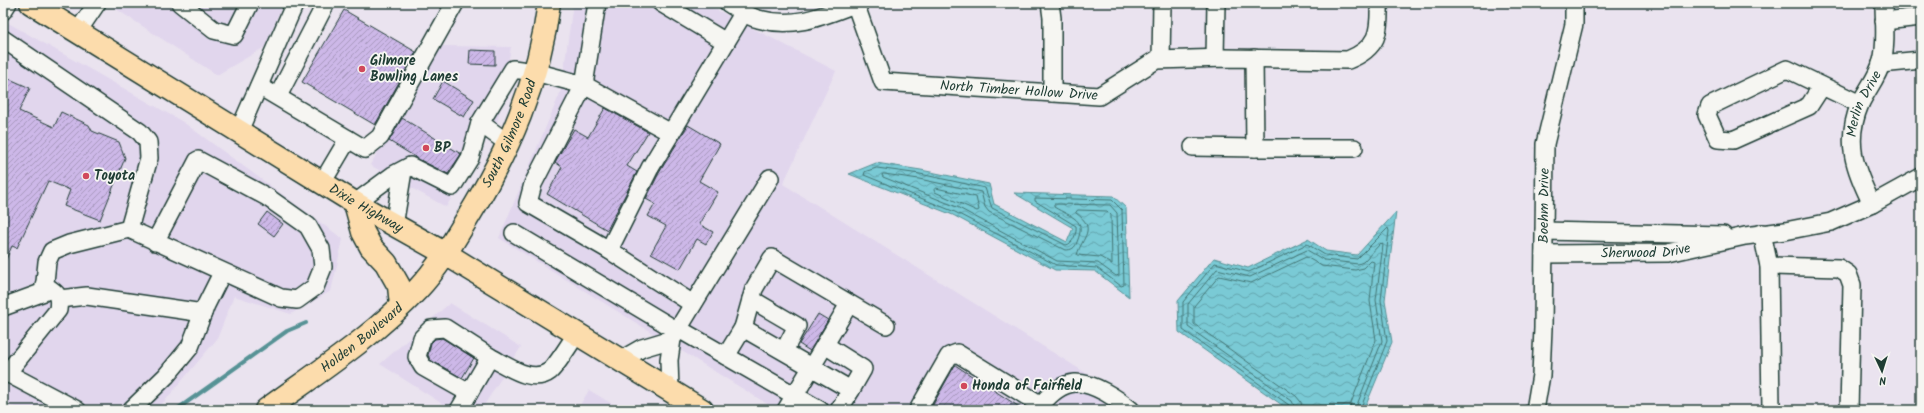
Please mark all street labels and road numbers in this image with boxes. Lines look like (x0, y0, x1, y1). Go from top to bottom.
street label: Merlin Drive (1841, 66, 1888, 138)
street label: North Timber Hollow Drive (939, 75, 1099, 107)
street label: South Gilmore Road (476, 76, 543, 192)
street label: Boehm Drive (1533, 167, 1556, 243)
street label: Dixie Highway (324, 178, 408, 239)
street label: Sherwood Drive (1601, 237, 1693, 265)
street label: Holden Boulevard (316, 297, 409, 379)

